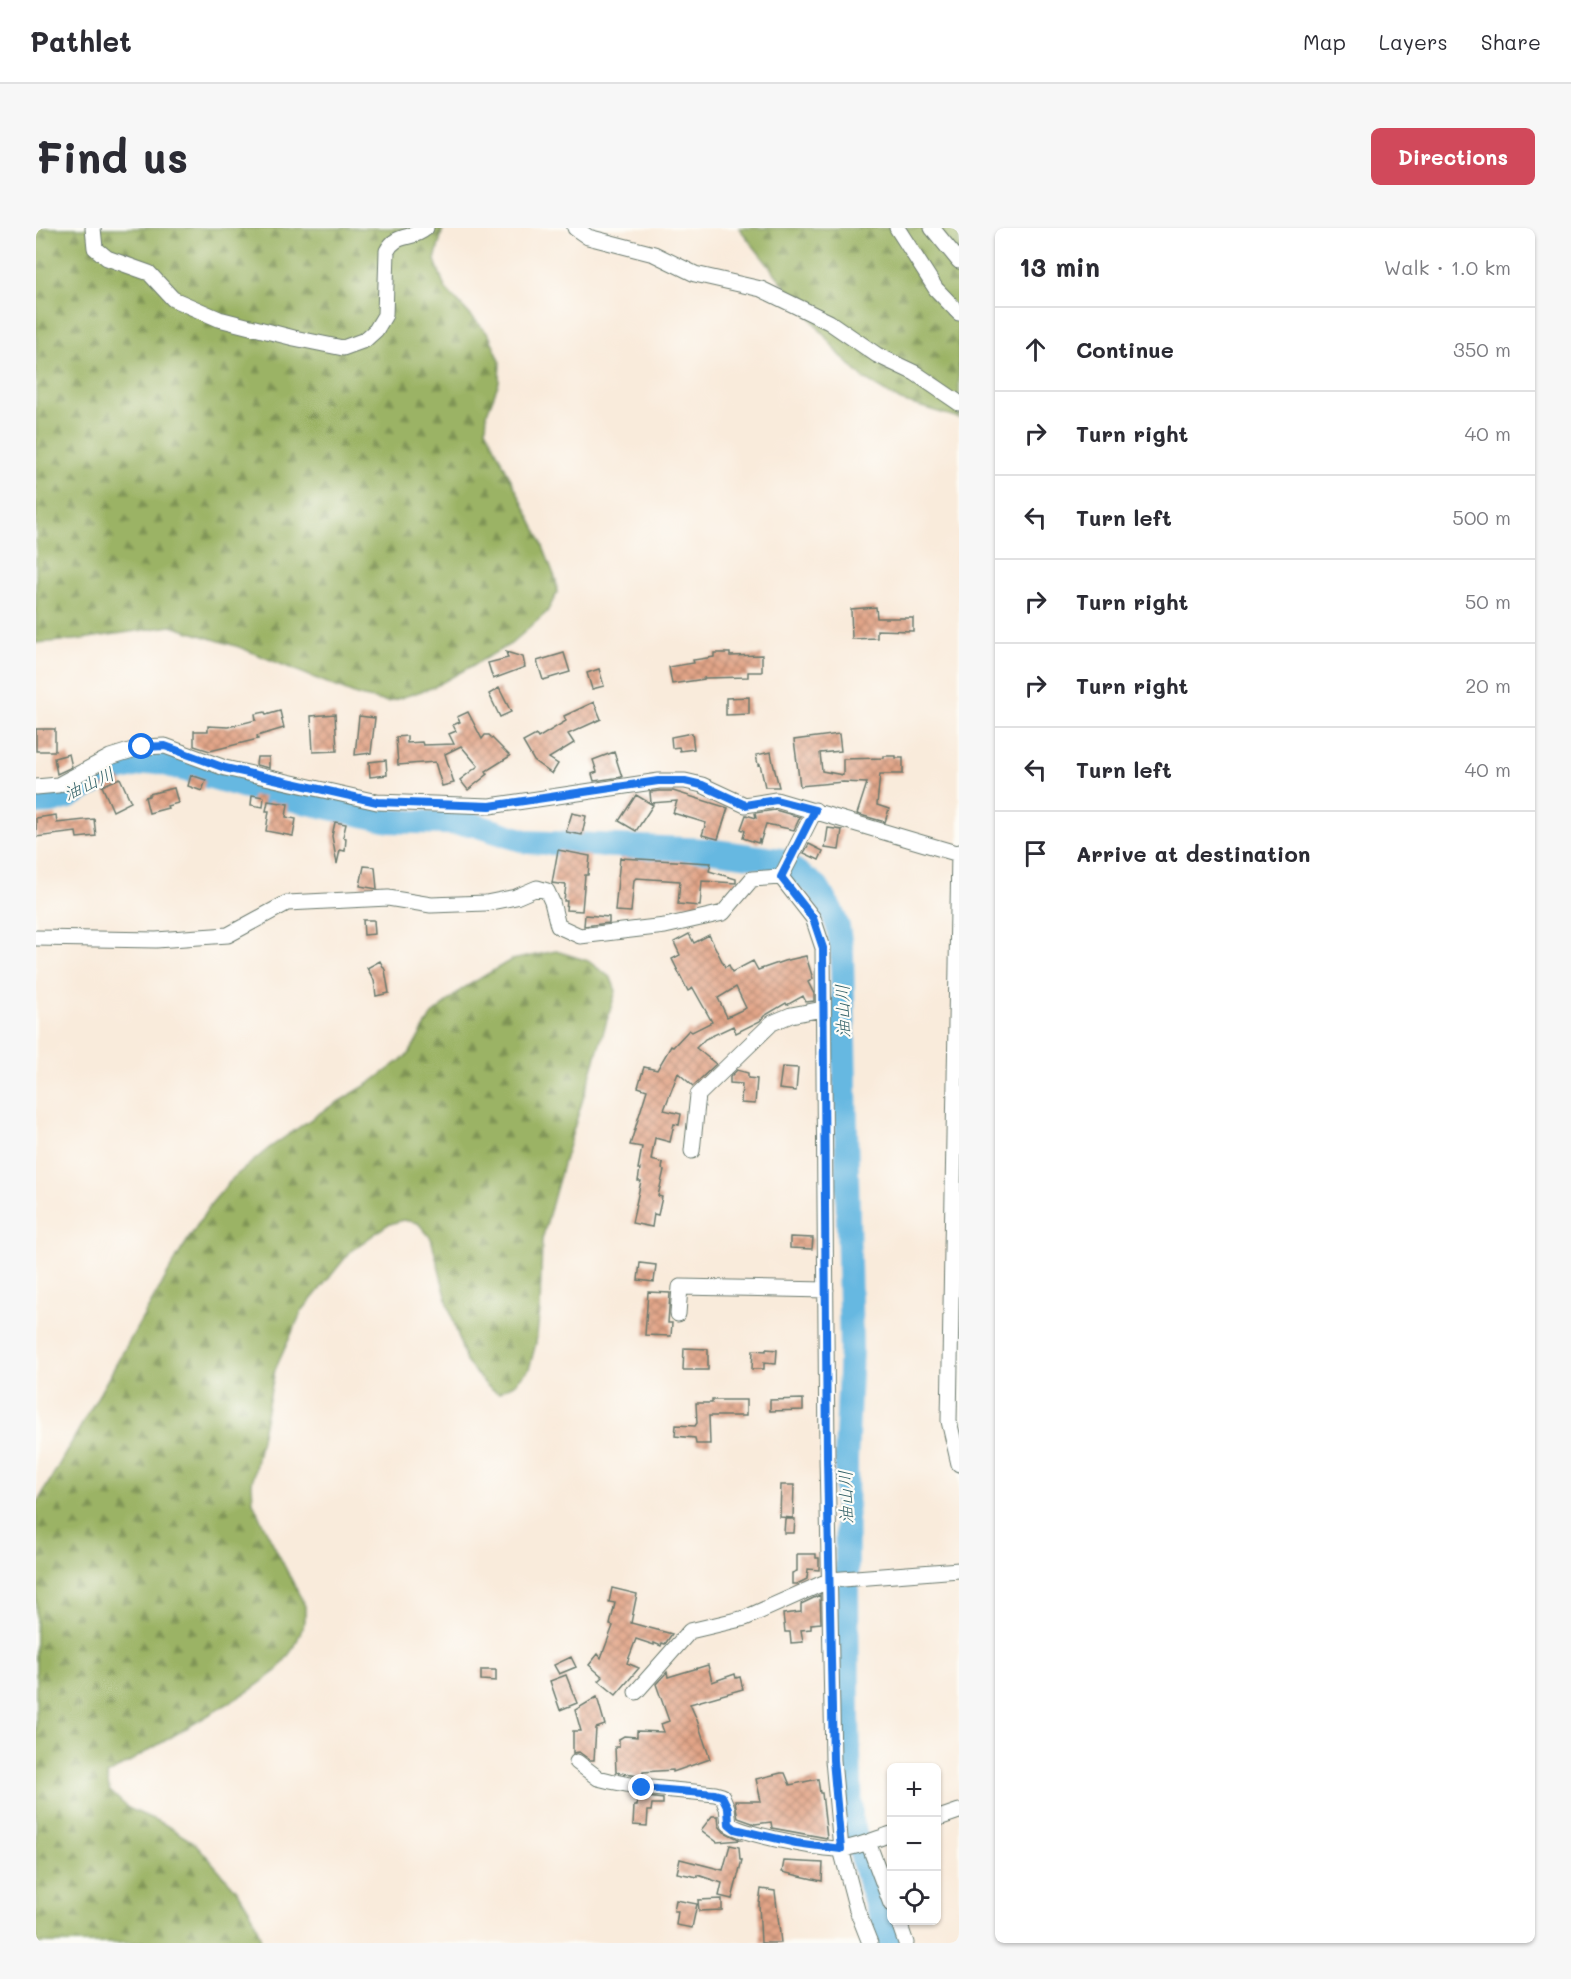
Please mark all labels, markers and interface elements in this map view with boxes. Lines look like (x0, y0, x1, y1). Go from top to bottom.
text: Pathlet (30, 23, 132, 59)
text: Map (1303, 28, 1346, 55)
text: Layers (1379, 28, 1448, 55)
text: Share (1481, 28, 1541, 55)
button: Directions (1371, 128, 1535, 185)
text: Find us (36, 129, 188, 184)
text: 13 min (1019, 250, 1100, 284)
text: Walk · 1.0 km (1384, 254, 1511, 280)
icon: ahead (1019, 333, 1052, 366)
text: Continue (1076, 335, 1174, 364)
text: 350 m (1453, 336, 1511, 362)
icon: right (1019, 417, 1052, 450)
text: Turn right (1076, 419, 1188, 448)
text: 40 m (1465, 420, 1511, 446)
icon: left (1019, 501, 1052, 534)
text: Turn left (1076, 503, 1172, 532)
text: 500 m (1452, 504, 1511, 530)
icon: right (1019, 585, 1052, 618)
text: Turn right (1076, 587, 1188, 616)
text: 50 m (1465, 588, 1511, 614)
icon: right (1019, 669, 1052, 702)
text: Turn right (1076, 671, 1188, 700)
text: 20 m (1465, 672, 1511, 698)
route start (128, 733, 154, 759)
icon: left (1019, 753, 1052, 786)
text: Turn left (1076, 755, 1172, 784)
text: 40 m (1465, 756, 1511, 782)
water label: 油山川 (59, 761, 118, 805)
icon: arrive (1019, 837, 1052, 870)
text: Arrive at destination (1076, 839, 1311, 868)
water label: 油山川 (830, 984, 854, 1038)
water label: 油山川 (833, 1470, 857, 1524)
map controls (887, 1763, 941, 1925)
button: + (887, 1763, 941, 1817)
route end (628, 1774, 654, 1800)
button: − (887, 1817, 941, 1871)
button: locate (887, 1871, 941, 1925)

